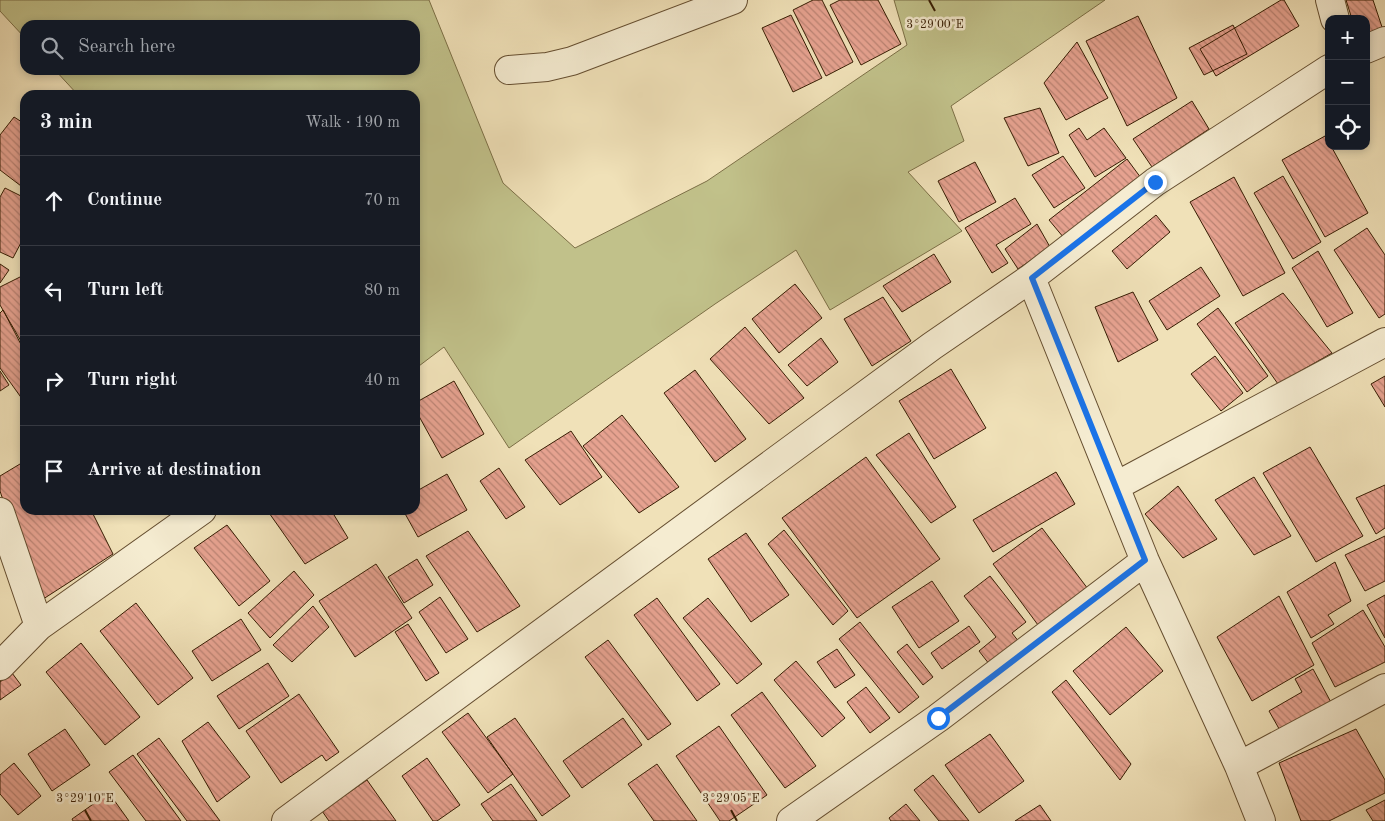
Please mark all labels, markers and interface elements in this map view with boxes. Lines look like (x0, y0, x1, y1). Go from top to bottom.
map controls (1325, 15, 1370, 150)
button: + (1325, 15, 1370, 60)
text: 3°29'00"E (906, 19, 964, 31)
search box (20, 20, 420, 75)
icon: search (38, 34, 66, 62)
text: Search here (78, 38, 175, 57)
button: − (1325, 60, 1370, 105)
button: locate (1325, 105, 1370, 150)
text: 3 min (40, 112, 93, 133)
text: Walk · 190 m (305, 115, 400, 131)
route end (1144, 171, 1167, 194)
icon: ahead (40, 187, 68, 215)
text: Continue (87, 191, 162, 210)
text: 70 m (364, 193, 400, 209)
icon: left (40, 277, 68, 305)
text: Turn left (87, 281, 164, 300)
text: 80 m (364, 283, 400, 299)
icon: right (40, 367, 68, 395)
text: Turn right (87, 371, 177, 390)
text: 40 m (364, 373, 400, 389)
icon: arrive (40, 457, 68, 485)
text: Arrive at destination (87, 461, 261, 480)
route start (927, 707, 950, 730)
text: 3°29'05"E (702, 792, 760, 805)
text: 3°29'10"E (56, 793, 114, 805)

